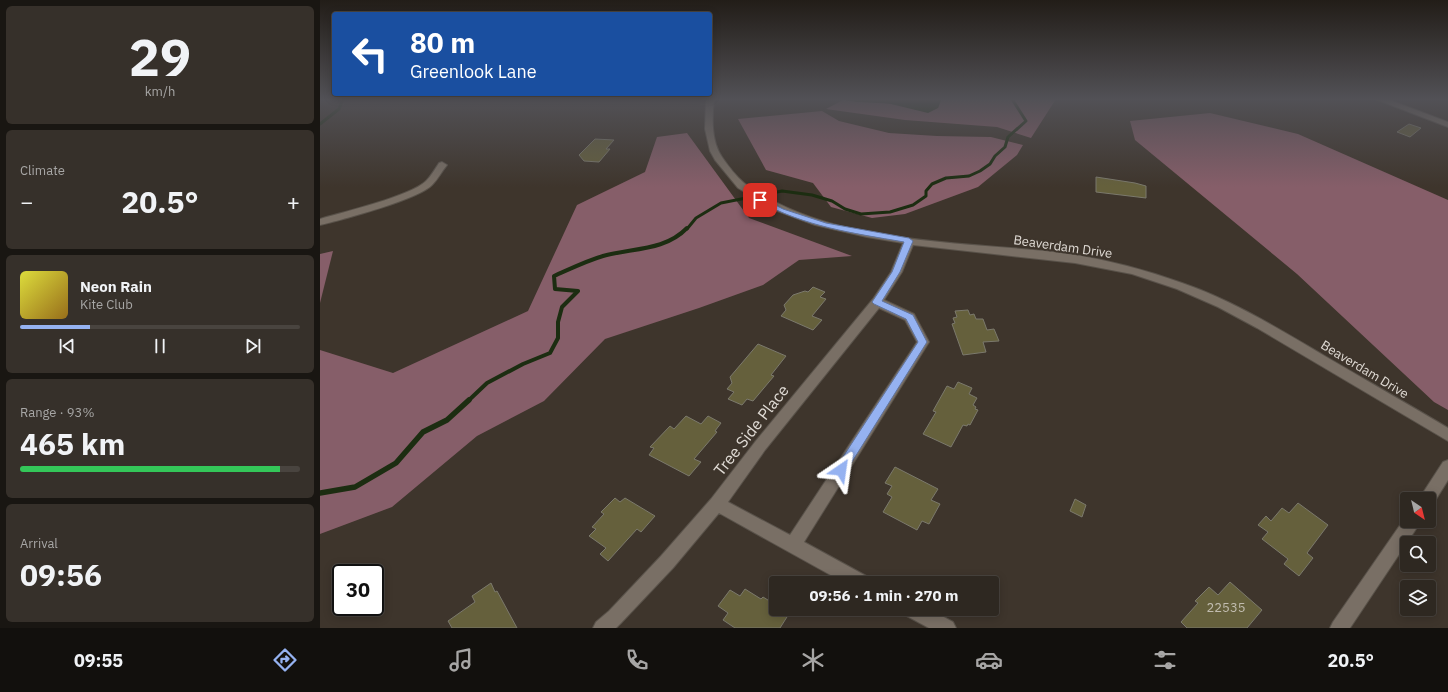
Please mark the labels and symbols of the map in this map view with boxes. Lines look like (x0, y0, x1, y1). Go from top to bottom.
pin (743, 183, 777, 217)
street label: Beaverdam Drive (1012, 231, 1113, 262)
street label: Beaverdam Drive (1318, 336, 1412, 402)
street label: Tree Side Place (709, 380, 793, 480)
position arrow (820, 449, 862, 491)
north arrow (1400, 492, 1436, 528)
speed limit sign: 30 (332, 564, 384, 616)
house number: 22535 (1206, 599, 1246, 616)

